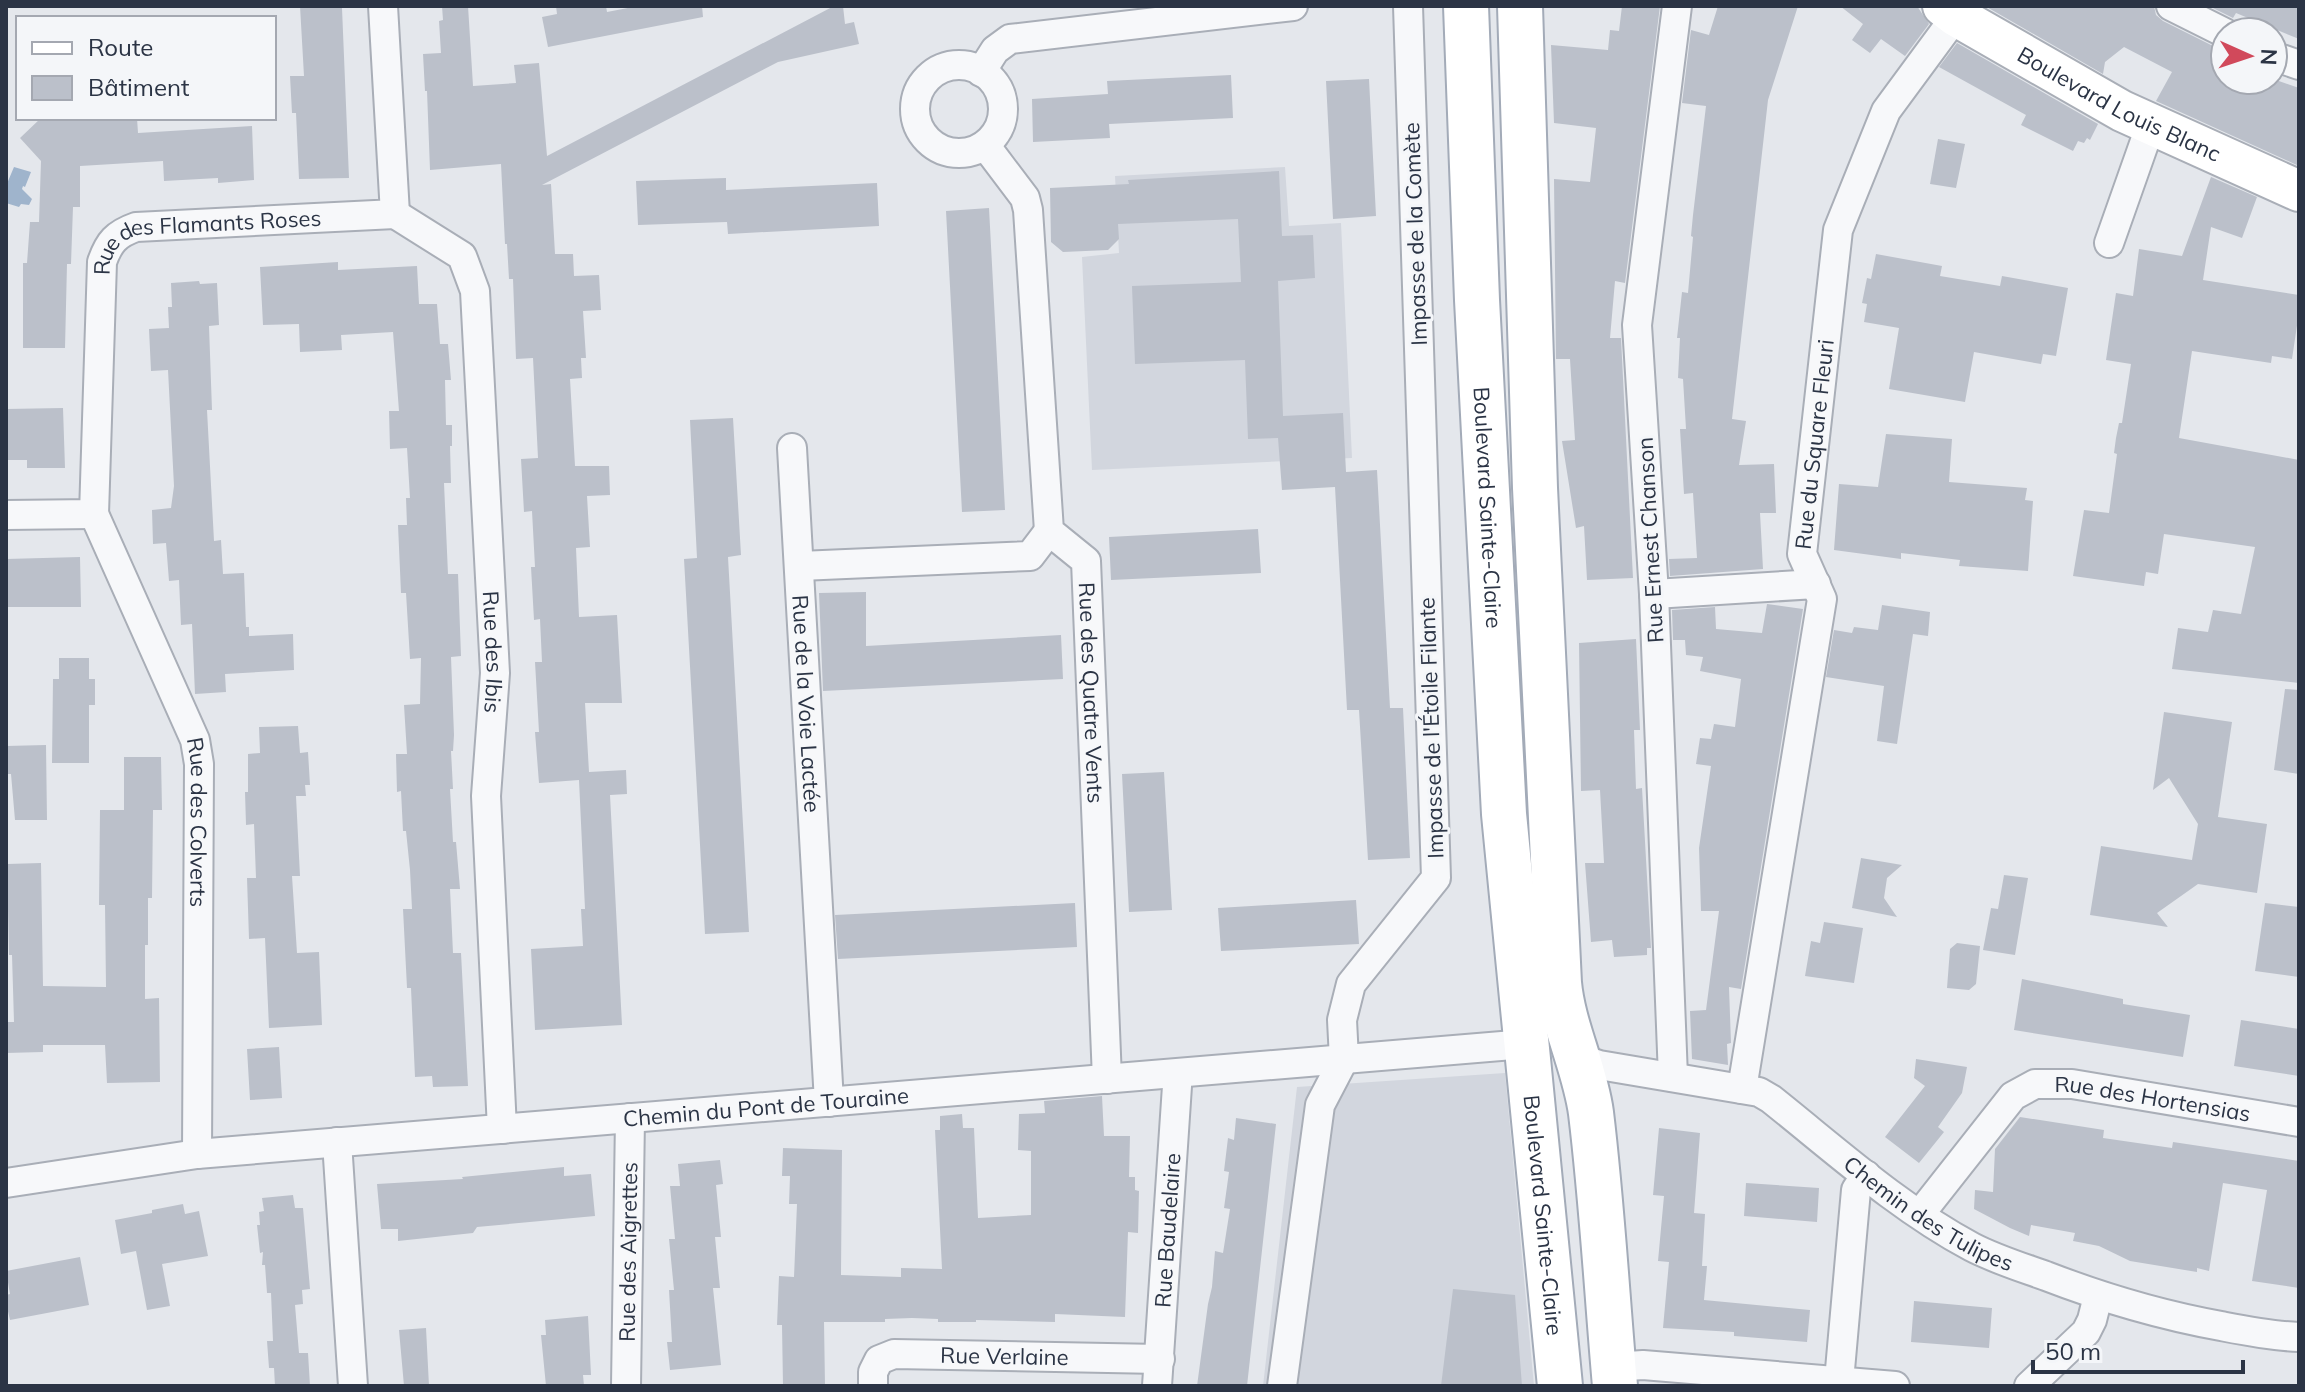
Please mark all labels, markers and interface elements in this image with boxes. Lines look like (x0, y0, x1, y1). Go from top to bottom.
legend (16, 16, 276, 120)
north arrow (2209, 16, 2289, 96)
text: Route (88, 32, 153, 62)
street label: Boulevard Louis Blanc (2012, 40, 2225, 168)
text: N (2255, 48, 2283, 66)
text: Bâtiment (88, 72, 189, 102)
street label: Impasse de la Comète (1397, 122, 1433, 346)
street label: Rue des Flamants Roses (88, 204, 322, 275)
street label: Rue du Square Fleuri (1789, 338, 1840, 551)
street label: Boulevard Sainte-Claire (1468, 386, 1508, 629)
street label: Rue Ernest Chanson (1631, 436, 1669, 644)
street label: Rue des Quatre Vents (1073, 582, 1110, 804)
street label: Rue des Ibis (477, 590, 509, 714)
street label: Rue de la Voie Lactée (786, 594, 827, 813)
street label: Impasse de l'Étoile Filante (1412, 597, 1450, 859)
street label: Rue des Colverts (181, 735, 213, 907)
street label: Rue des Hortensias (2055, 1070, 2253, 1128)
street label: Chemin du Pont de Touraine (622, 1081, 910, 1133)
street label: Boulevard Sainte-Claire (1518, 1094, 1569, 1337)
street label: Chemin des Tulipes (1838, 1150, 2017, 1277)
street label: Rue Baudelaire (1148, 1152, 1187, 1309)
street label: Rue des Aigrettes (613, 1162, 643, 1342)
scale bar (2033, 1324, 2243, 1374)
text: 50 m (2045, 1336, 2101, 1366)
street label: Rue Verlaine (940, 1341, 1069, 1371)

